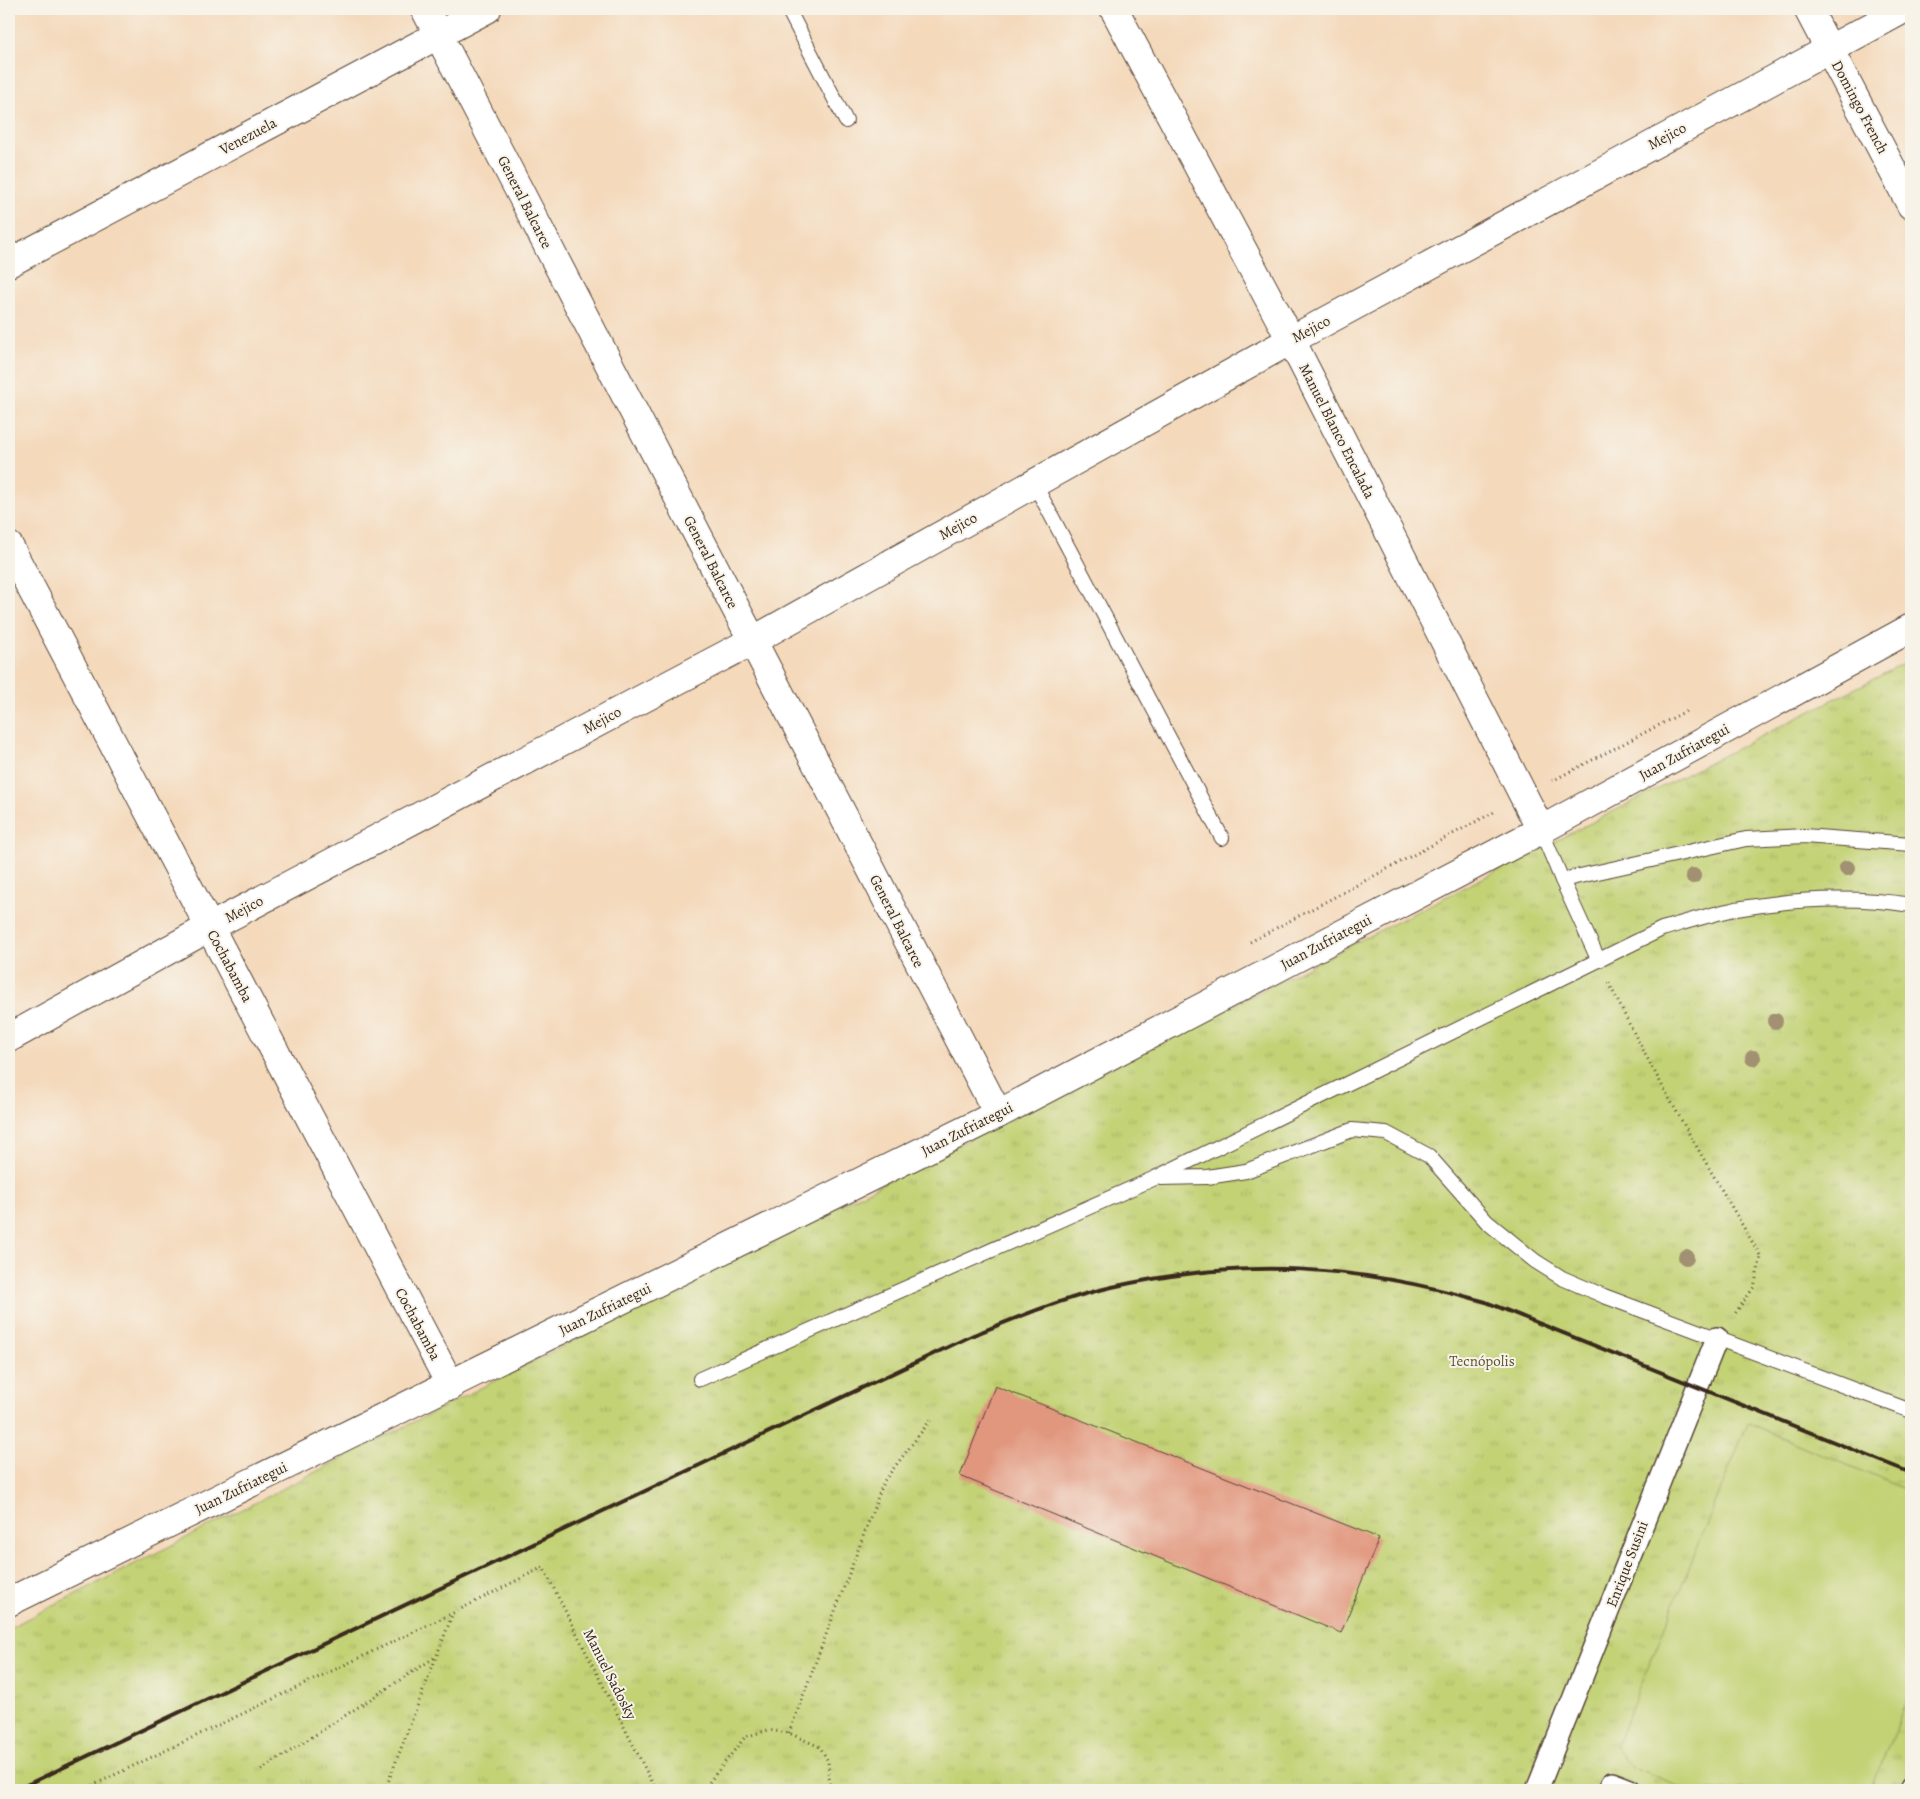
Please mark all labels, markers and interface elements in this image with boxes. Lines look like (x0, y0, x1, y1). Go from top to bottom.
street label: Domingo French (1827, 57, 1893, 157)
street label: Venezuela (215, 113, 280, 160)
street label: Mejico (1644, 118, 1690, 154)
street label: General Balcarce (493, 152, 557, 252)
street label: Mejico (1288, 311, 1334, 347)
street label: Manuel Blanco Encalada (1294, 360, 1380, 502)
street label: Mejico (935, 507, 981, 545)
street label: General Balcarce (679, 512, 743, 612)
street label: Mejico (579, 702, 625, 738)
street label: Juan Zufriategui (1635, 719, 1733, 785)
street label: General Balcarce (865, 871, 929, 971)
street label: Mejico (221, 891, 267, 927)
street label: Juan Zufriategui (1277, 910, 1375, 974)
street label: Cochabamba (202, 926, 258, 1006)
street label: Juan Zufriategui (918, 1097, 1016, 1161)
street label: Juan Zufriategui (555, 1278, 655, 1340)
street label: Cochabamba (390, 1284, 446, 1364)
park label: Tecnópolis (1449, 1351, 1515, 1371)
street label: Juan Zufriategui (191, 1457, 291, 1519)
street label: Enrique Susini (1601, 1518, 1653, 1610)
street label: Manuel Sadosky (578, 1625, 642, 1723)

